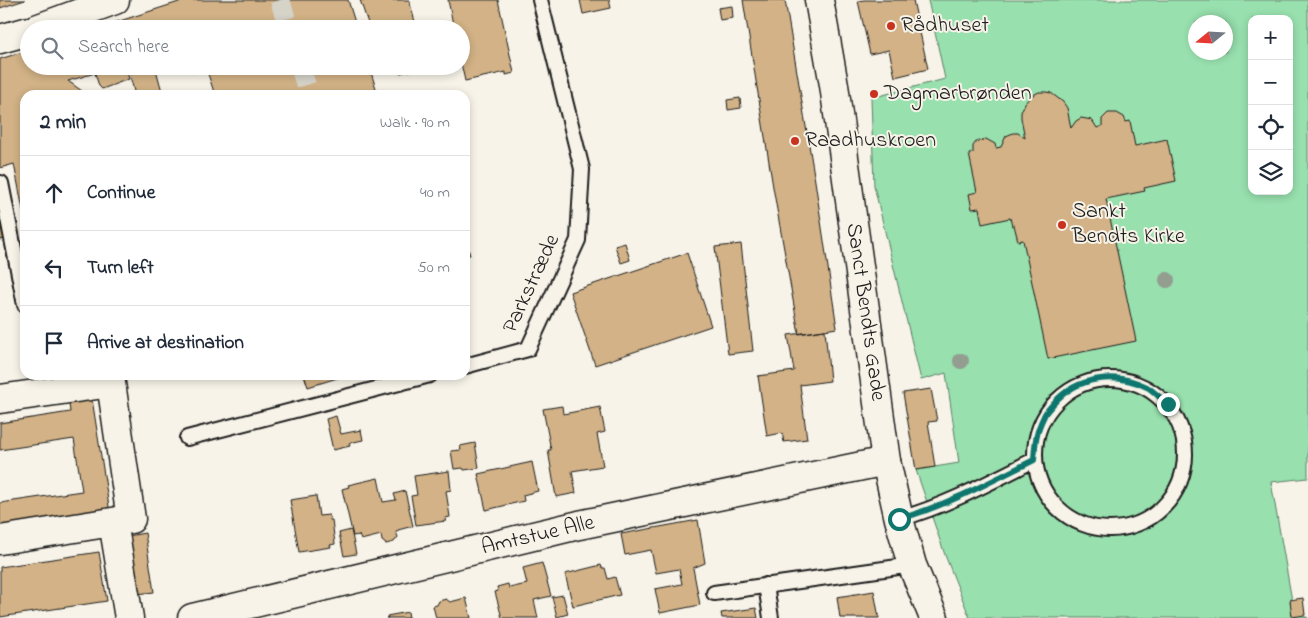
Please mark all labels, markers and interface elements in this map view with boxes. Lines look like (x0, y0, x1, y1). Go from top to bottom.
place label: Rådhuset (901, 10, 989, 42)
north arrow (1188, 15, 1233, 60)
map controls (1248, 15, 1293, 195)
button: + (1248, 15, 1293, 60)
search box (20, 20, 470, 75)
marker: Rådhuset (885, 20, 897, 32)
icon: search (38, 34, 66, 62)
text: Search here (78, 34, 169, 61)
button: − (1248, 60, 1293, 105)
place label: Dagmarbrønden (883, 78, 1032, 111)
marker: Dagmarbrønden (868, 88, 880, 100)
button: locate (1248, 105, 1293, 150)
text: 2 min (40, 108, 86, 138)
text: Walk · 90 m (380, 111, 450, 135)
place label: Raadhuskroen (805, 125, 936, 157)
marker: Raadhuskroen (789, 135, 801, 147)
button: layers (1248, 150, 1293, 195)
icon: ahead (40, 179, 68, 207)
text: Continue (87, 180, 155, 207)
text: 40 m (420, 181, 450, 205)
place label: Sankt Bendts Kirke (1071, 196, 1185, 253)
marker: Sankt Bendts Kirke (1056, 219, 1068, 231)
street label: Sanct Bendts Gade (837, 221, 893, 403)
street label: Parkstræde (495, 229, 569, 339)
icon: left (40, 254, 68, 282)
text: Turn left (87, 255, 154, 282)
text: 50 m (418, 256, 450, 280)
icon: arrive (40, 329, 68, 357)
text: Arrive at destination (87, 330, 244, 357)
route end (1157, 393, 1180, 416)
street label: Amtstue Alle (478, 507, 598, 565)
route start (888, 508, 911, 531)

